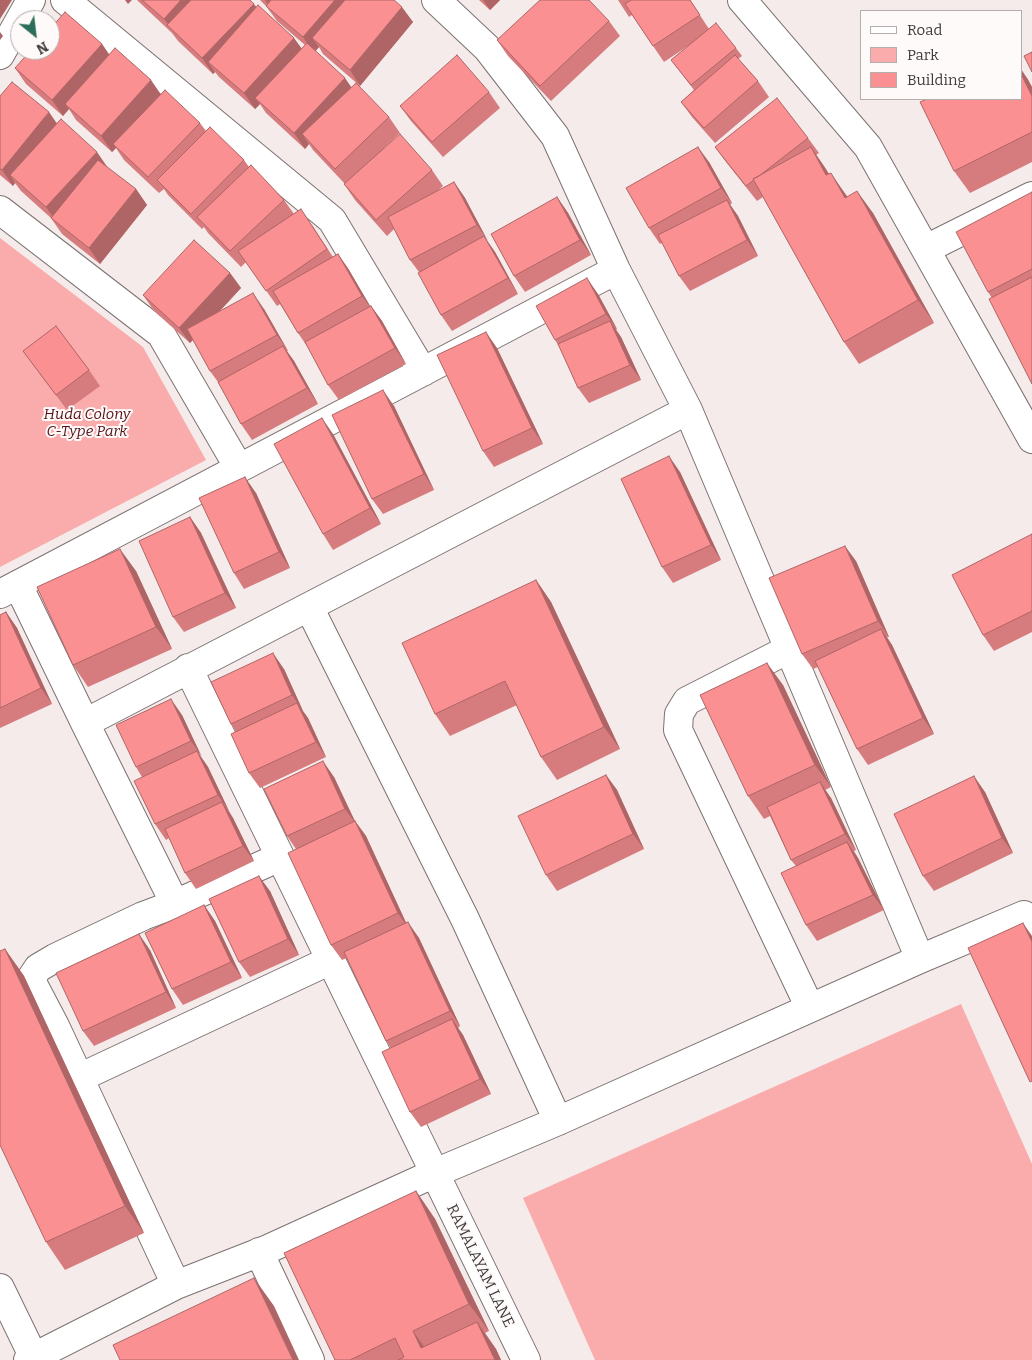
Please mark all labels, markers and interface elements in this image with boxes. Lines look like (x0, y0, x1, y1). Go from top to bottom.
north arrow (10, 10, 60, 60)
legend (860, 10, 1022, 100)
text: Road (907, 21, 942, 39)
text: N (33, 38, 51, 58)
text: Park (907, 46, 939, 64)
text: Building (907, 71, 966, 89)
park label: Huda Colony C-Type Park (44, 406, 130, 441)
street label: RAMALAYAM LANE (442, 1202, 518, 1330)

